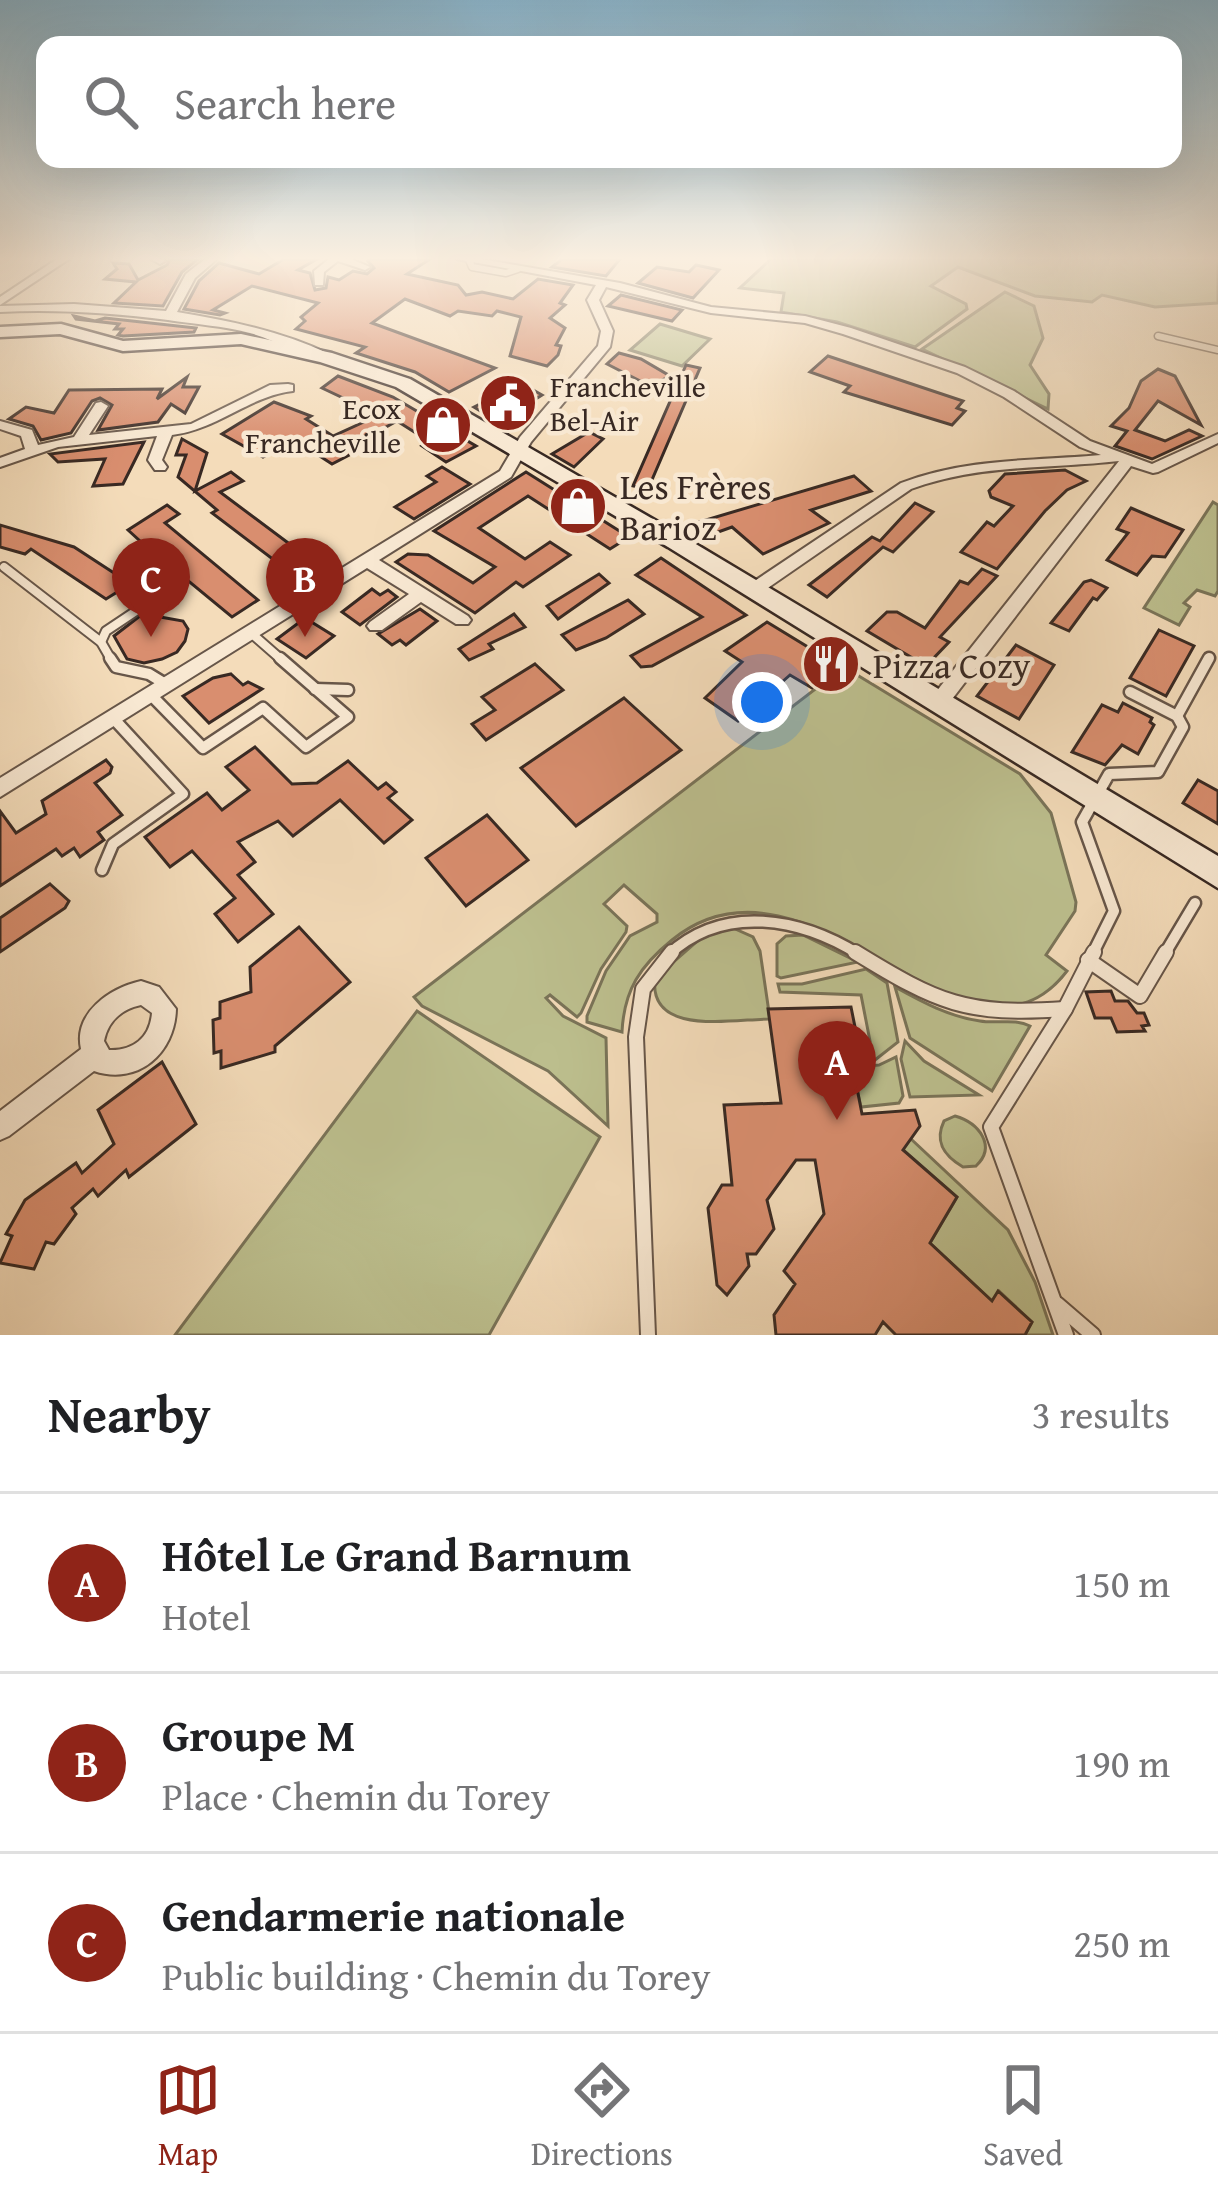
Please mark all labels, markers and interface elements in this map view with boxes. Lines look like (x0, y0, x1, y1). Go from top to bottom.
search box (36, 36, 1182, 168)
icon: search (78, 69, 144, 135)
text: Search here (174, 70, 396, 135)
place label: Francheville Bel-Air (550, 364, 706, 442)
public building icon: Francheville Bel-Air (477, 372, 539, 434)
place label: Ecox Francheville (245, 386, 402, 464)
shop icon: Ecox Francheville (412, 394, 474, 456)
place label: Les Frères Barioz (620, 459, 771, 553)
shop icon: Les Frères Barioz (547, 475, 609, 537)
pin: C (112, 538, 190, 637)
pin: B (266, 538, 344, 637)
restaurant icon: Pizza Cozy (800, 633, 862, 695)
place label: Pizza Cozy (873, 638, 1031, 691)
your location (732, 672, 792, 732)
pin: A (798, 1021, 876, 1120)
text: Nearby (48, 1376, 211, 1451)
text: 3 results (1032, 1385, 1170, 1442)
text: Hôtel Le Grand Barnum (162, 1522, 631, 1587)
text: A (75, 1554, 99, 1611)
text: 150 m (1073, 1554, 1170, 1611)
text: Hotel (162, 1587, 251, 1644)
text: Groupe M (162, 1702, 355, 1767)
text: B (75, 1734, 99, 1791)
text: 190 m (1073, 1734, 1170, 1791)
text: Place · Chemin du Torey (162, 1767, 550, 1824)
text: Gendarmerie nationale (162, 1882, 625, 1947)
text: C (76, 1914, 98, 1971)
text: 250 m (1073, 1914, 1170, 1971)
text: Public building · Chemin du Torey (162, 1947, 711, 2004)
tab: Map (155, 2057, 221, 2177)
tab: Directions (531, 2057, 673, 2177)
tab: Saved (983, 2057, 1063, 2177)

